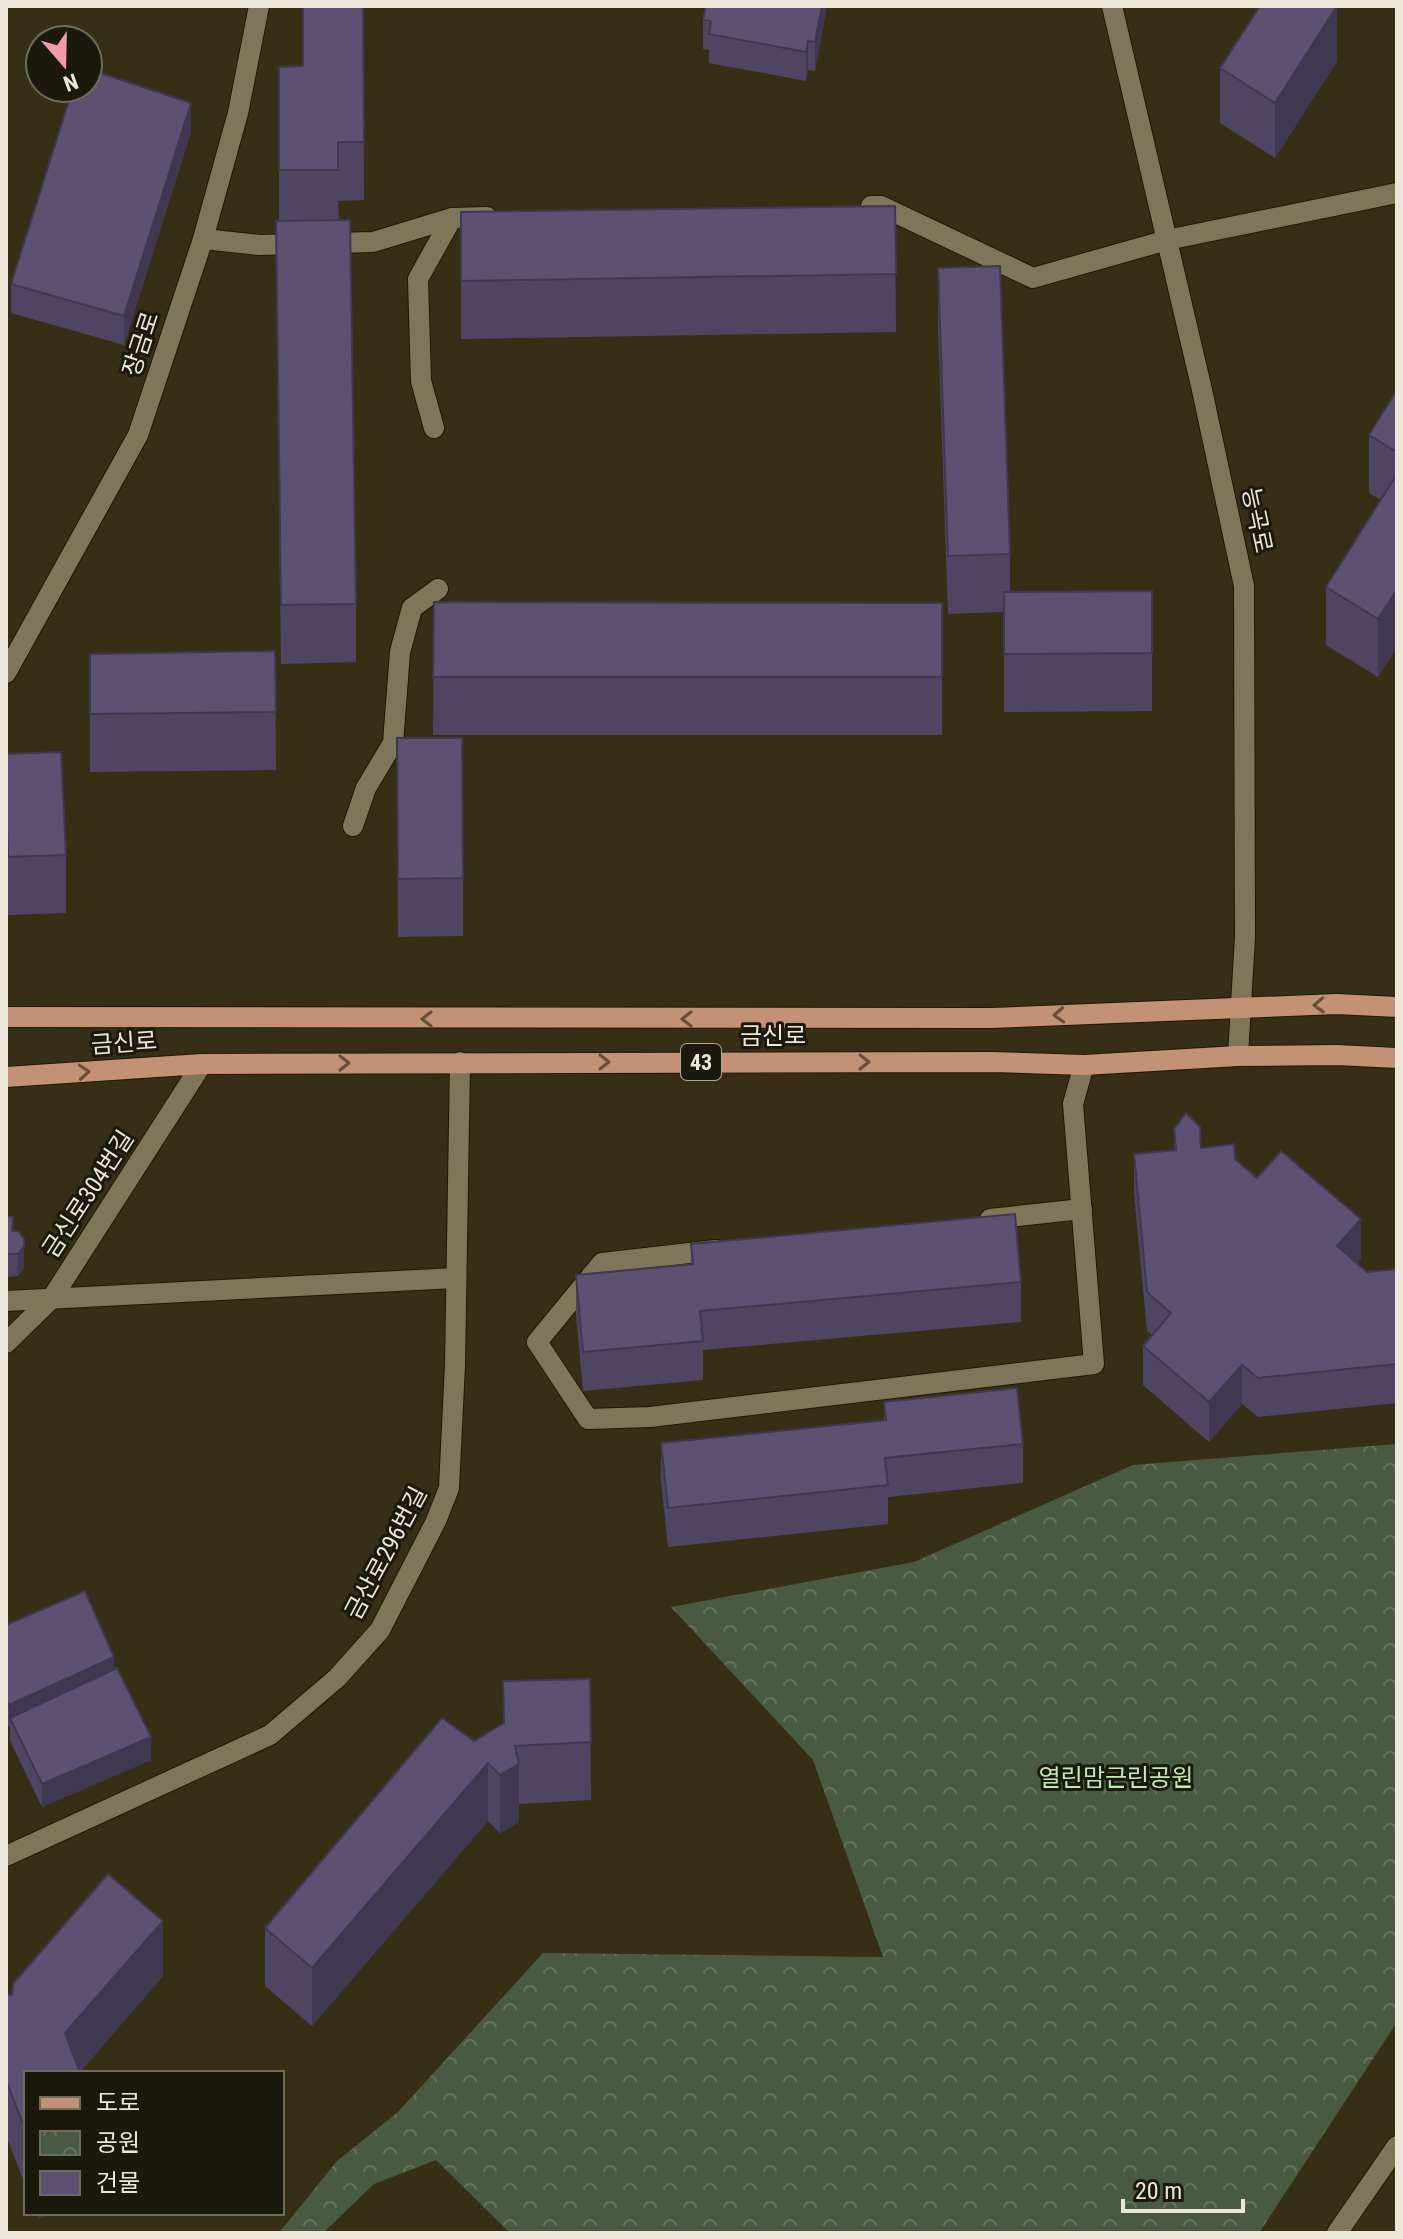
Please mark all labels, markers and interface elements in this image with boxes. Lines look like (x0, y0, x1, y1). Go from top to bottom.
north arrow (24, 24, 104, 104)
text: N (60, 68, 81, 96)
street label: 장금로 (117, 308, 165, 380)
street label: 능곡로 (1236, 485, 1278, 555)
one-way arrow (1312, 996, 1325, 1013)
one-way arrow (1052, 1007, 1065, 1024)
one-way arrow (420, 1010, 433, 1028)
one-way arrow (680, 1010, 693, 1028)
street label: 금신로 (740, 1022, 806, 1050)
street label: 금신로 (90, 1027, 158, 1059)
road number: 43 (681, 1044, 721, 1080)
one-way arrow (598, 1053, 611, 1071)
one-way arrow (858, 1053, 871, 1071)
one-way arrow (338, 1054, 351, 1072)
one-way arrow (78, 1064, 91, 1081)
street label: 금신로304번길 (37, 1125, 139, 1263)
street label: 금산로296번길 (339, 1482, 433, 1624)
park label: 열린맘근린공원 (1039, 1764, 1193, 1792)
legend (24, 2071, 284, 2215)
text: 도로 (96, 2089, 140, 2117)
text: 공원 (96, 2129, 140, 2157)
scale bar (1123, 2163, 1243, 2213)
text: 건물 (96, 2169, 140, 2197)
text: 20 m (1135, 2177, 1182, 2205)

